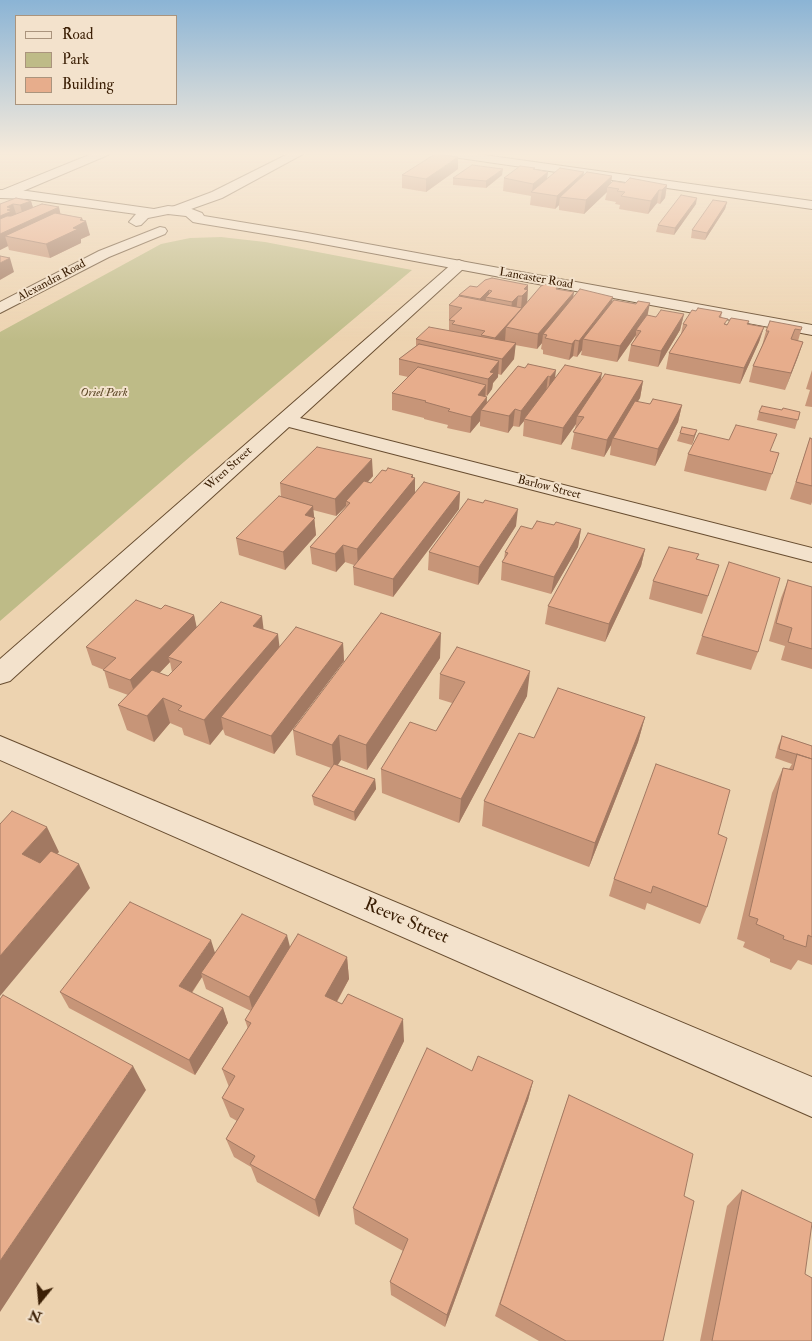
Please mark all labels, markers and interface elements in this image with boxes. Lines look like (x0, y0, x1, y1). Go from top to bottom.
legend (15, 15, 178, 105)
text: Road (62, 25, 93, 44)
text: Park (62, 50, 89, 69)
text: Building (62, 75, 114, 94)
street label: Alexandra Road (16, 257, 88, 305)
street label: Lancaster Road (498, 265, 574, 293)
park label: Oriel Park (80, 386, 128, 400)
street label: Wren Street (203, 444, 255, 494)
street label: Barlow Street (516, 473, 582, 503)
street label: Reeve Street (360, 894, 452, 950)
north arrow (15, 1276, 65, 1326)
text: N (27, 1306, 44, 1326)

